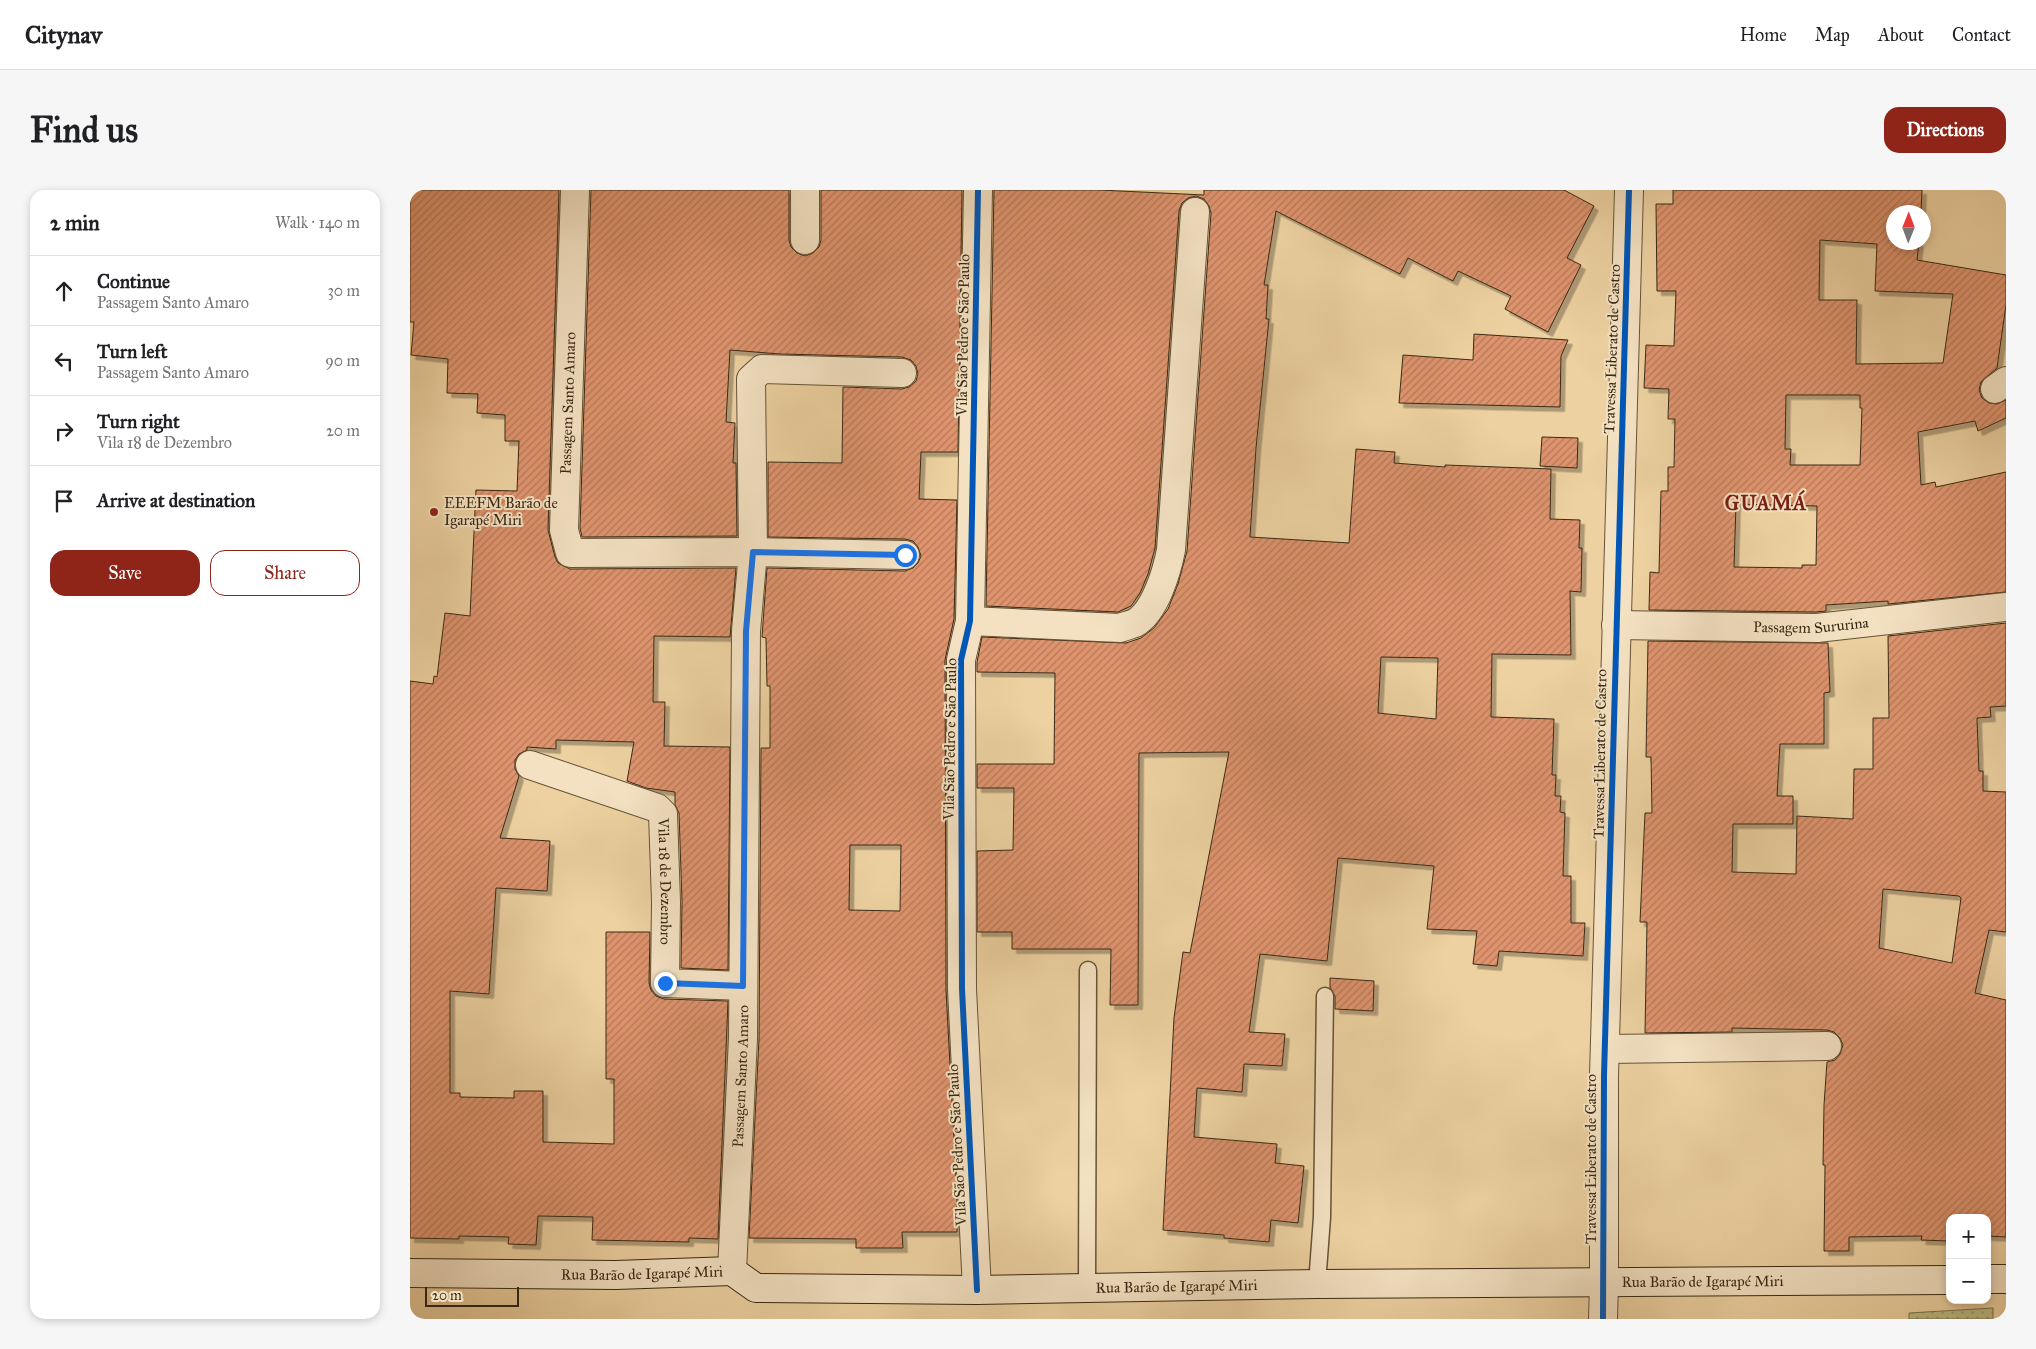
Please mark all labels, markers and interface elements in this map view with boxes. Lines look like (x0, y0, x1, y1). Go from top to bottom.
text: Citynav (25, 20, 102, 50)
text: Home (1740, 24, 1787, 46)
text: Map (1815, 24, 1850, 46)
text: About (1878, 24, 1924, 46)
text: Contact (1952, 24, 2011, 46)
button: Directions (1884, 107, 2006, 153)
text: Find us (30, 109, 138, 152)
north arrow (1886, 205, 1931, 250)
text: 2 min (50, 210, 100, 236)
text: Walk · 140 m (275, 213, 360, 232)
street label: Vila São Pedro e São Paulo (953, 253, 973, 417)
street label: Travessa Liberato de Castro (1600, 263, 1624, 434)
text: Continue (97, 270, 170, 293)
icon: ahead (50, 277, 78, 305)
text: 30 m (327, 281, 360, 300)
text: Passagem Santo Amaro (97, 293, 249, 312)
street label: Passagem Santo Amaro (557, 331, 579, 475)
text: Turn left (97, 340, 167, 363)
icon: left (50, 347, 78, 375)
text: 90 m (325, 351, 360, 370)
text: Passagem Santo Amaro (97, 363, 249, 382)
text: Turn right (97, 410, 180, 433)
icon: right (50, 417, 78, 445)
text: 20 m (326, 421, 360, 440)
text: Vila 18 de Dezembro (97, 433, 232, 452)
icon: arrive (50, 487, 78, 515)
text: Arrive at destination (97, 489, 255, 512)
district label: GUAMÁ (1725, 490, 1807, 515)
place label: EEEFM Barão de Igarapé Miri (444, 494, 558, 529)
marker: EEEFM Barão de Igarapé Miri (428, 506, 440, 518)
route start (894, 544, 917, 567)
button: Save (50, 550, 200, 596)
button: Share (210, 550, 360, 596)
street label: Passagem Sururina (1753, 613, 1870, 637)
street label: Vila São Pedro e São Paulo (940, 657, 960, 821)
street label: Travessa Liberato de Castro (1590, 669, 1610, 839)
street label: Vila 18 de Dezembro (654, 817, 675, 945)
route end (654, 972, 677, 995)
street label: Passagem Santo Amaro (729, 1005, 752, 1148)
street label: Vila São Pedro e São Paulo (944, 1063, 970, 1227)
street label: Travessa Liberato de Castro (1582, 1074, 1600, 1244)
map controls (1946, 1214, 1991, 1304)
button: + (1946, 1214, 1991, 1259)
button: − (1946, 1259, 1991, 1304)
street label: Rua Barão de Igarapé Miri (561, 1262, 723, 1284)
street label: Rua Barão de Igarapé Miri (1621, 1272, 1784, 1291)
street label: Rua Barão de Igarapé Miri (1095, 1276, 1258, 1297)
scale bar (425, 1284, 519, 1307)
text: 20 m (432, 1287, 462, 1304)

